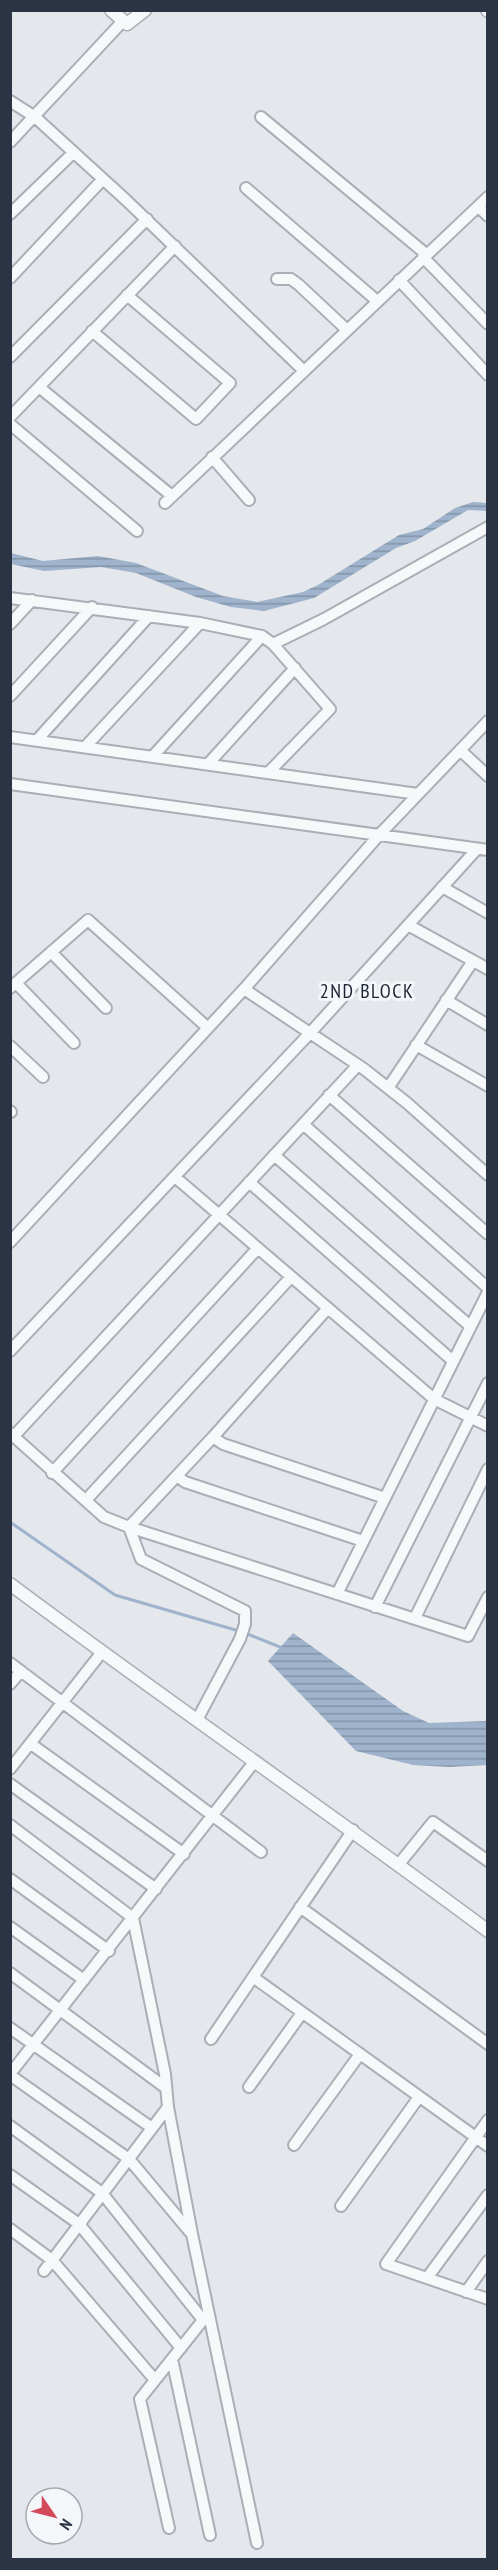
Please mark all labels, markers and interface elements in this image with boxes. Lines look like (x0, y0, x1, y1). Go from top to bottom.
district label: 2ND BLOCK (320, 978, 414, 1004)
north arrow (24, 2486, 84, 2546)
text: N (56, 2515, 77, 2534)

